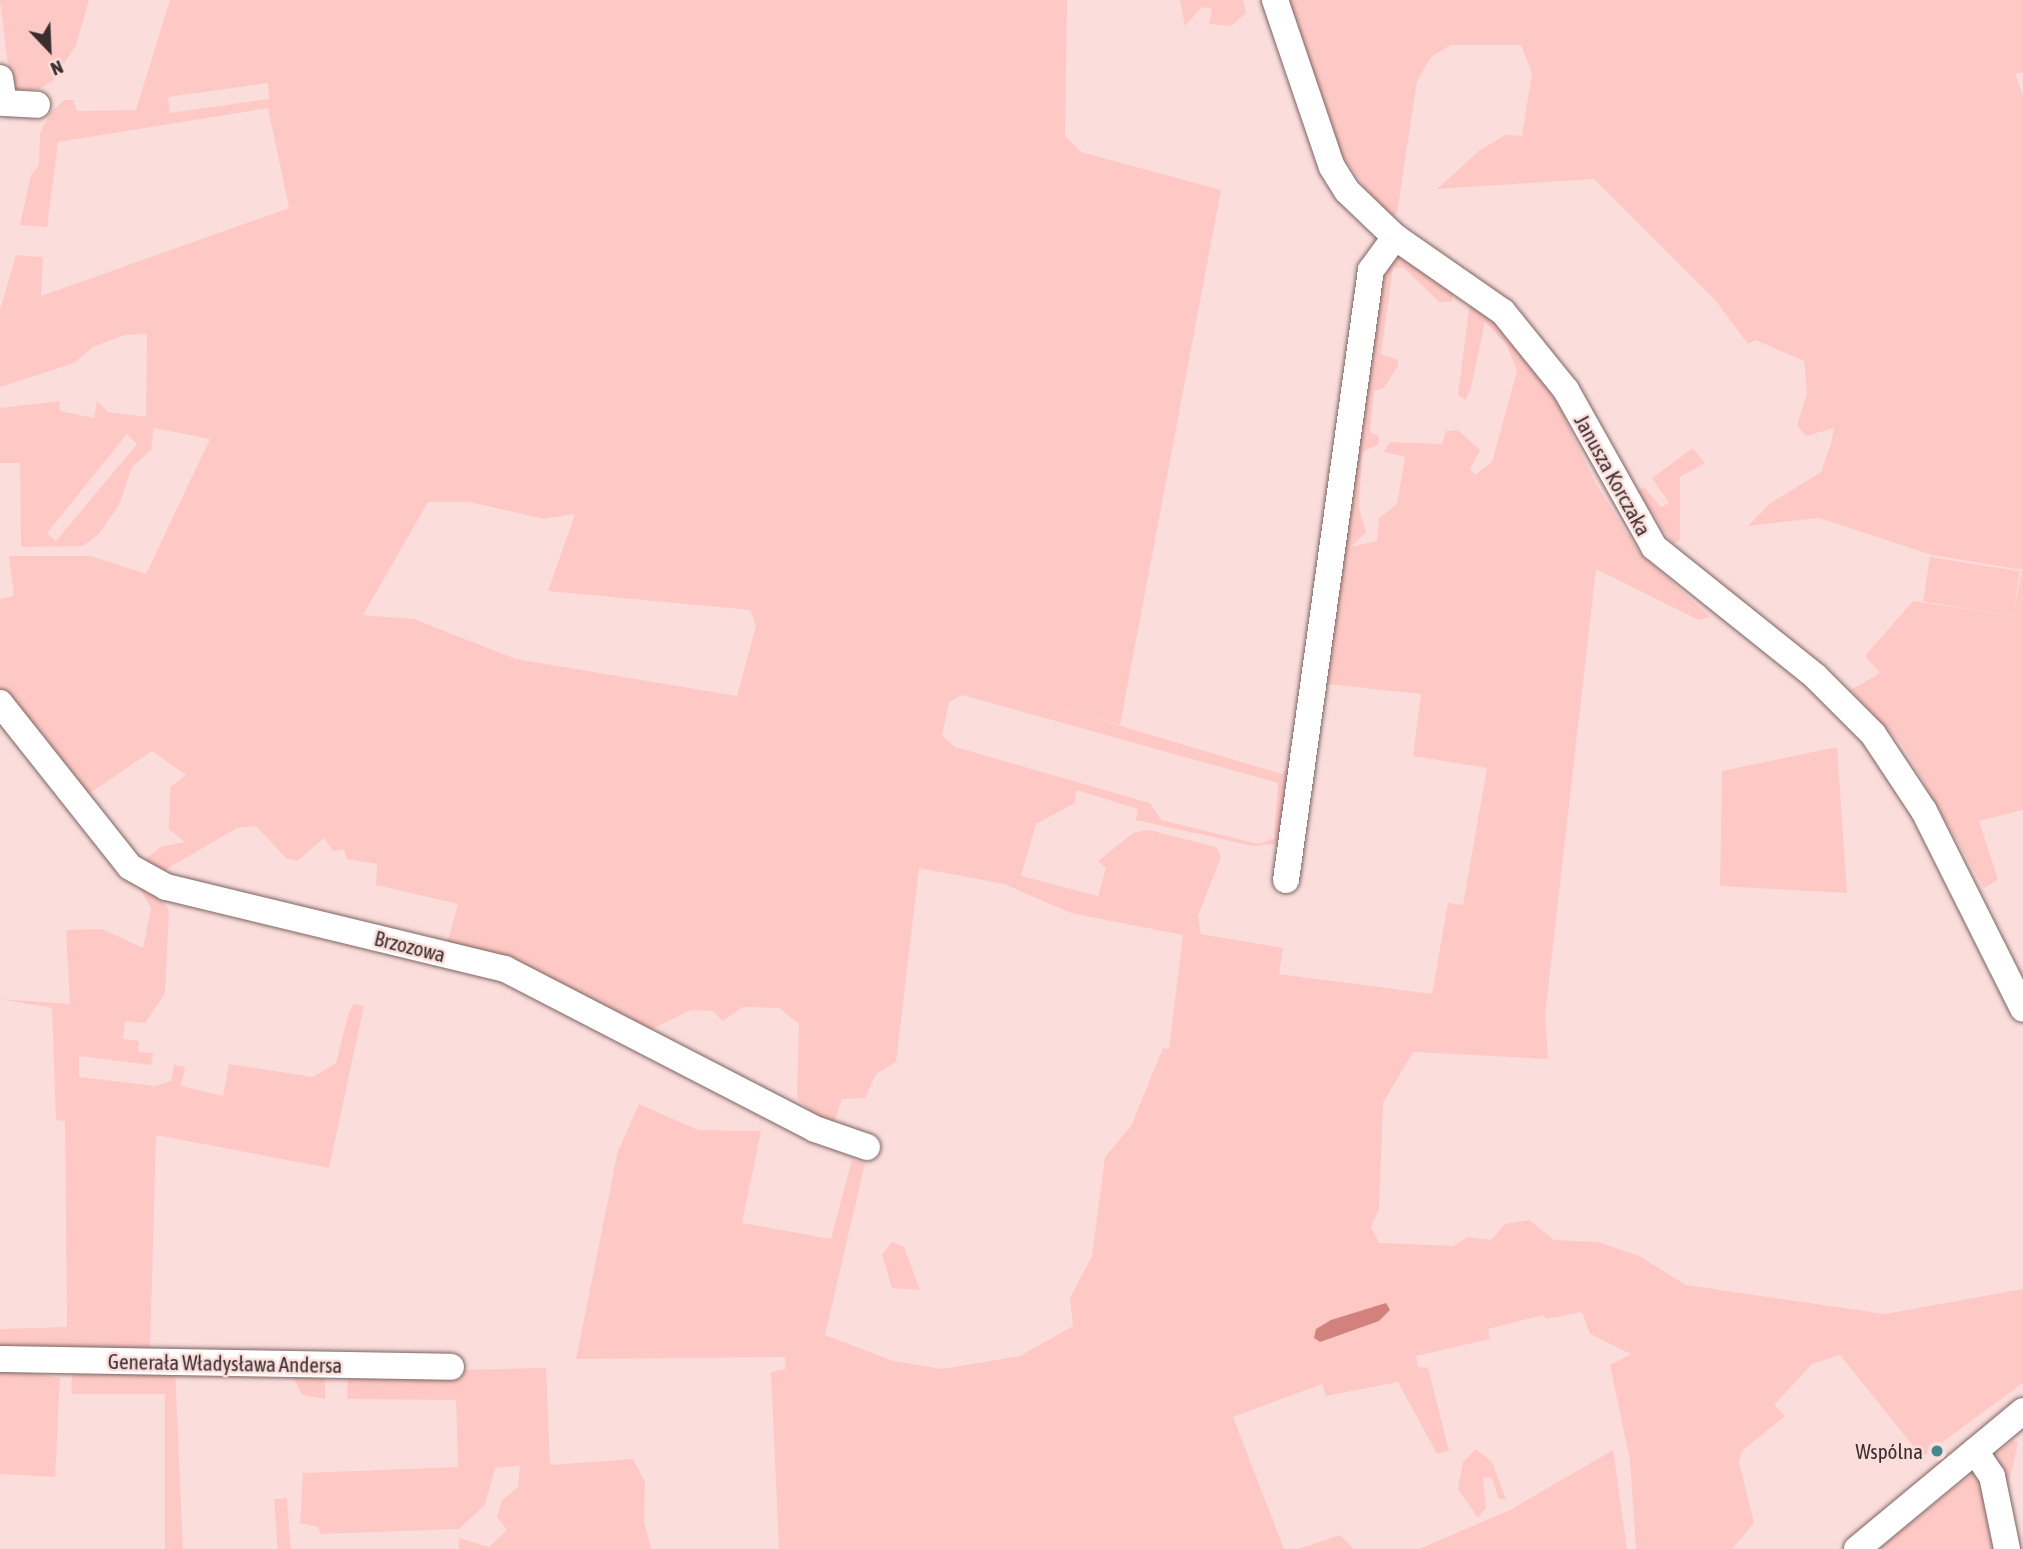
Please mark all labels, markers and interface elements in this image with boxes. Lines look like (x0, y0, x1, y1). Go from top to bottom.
north arrow (14, 14, 84, 84)
text: N (48, 56, 67, 81)
street label: Janusza Korczaka (1569, 410, 1657, 540)
street label: Brzozowa (372, 925, 448, 967)
street label: Generała Władysława Andersa (108, 1348, 342, 1378)
place label: Wspólna (1856, 1438, 1923, 1464)
marker: Wspólna (1929, 1443, 1945, 1459)

